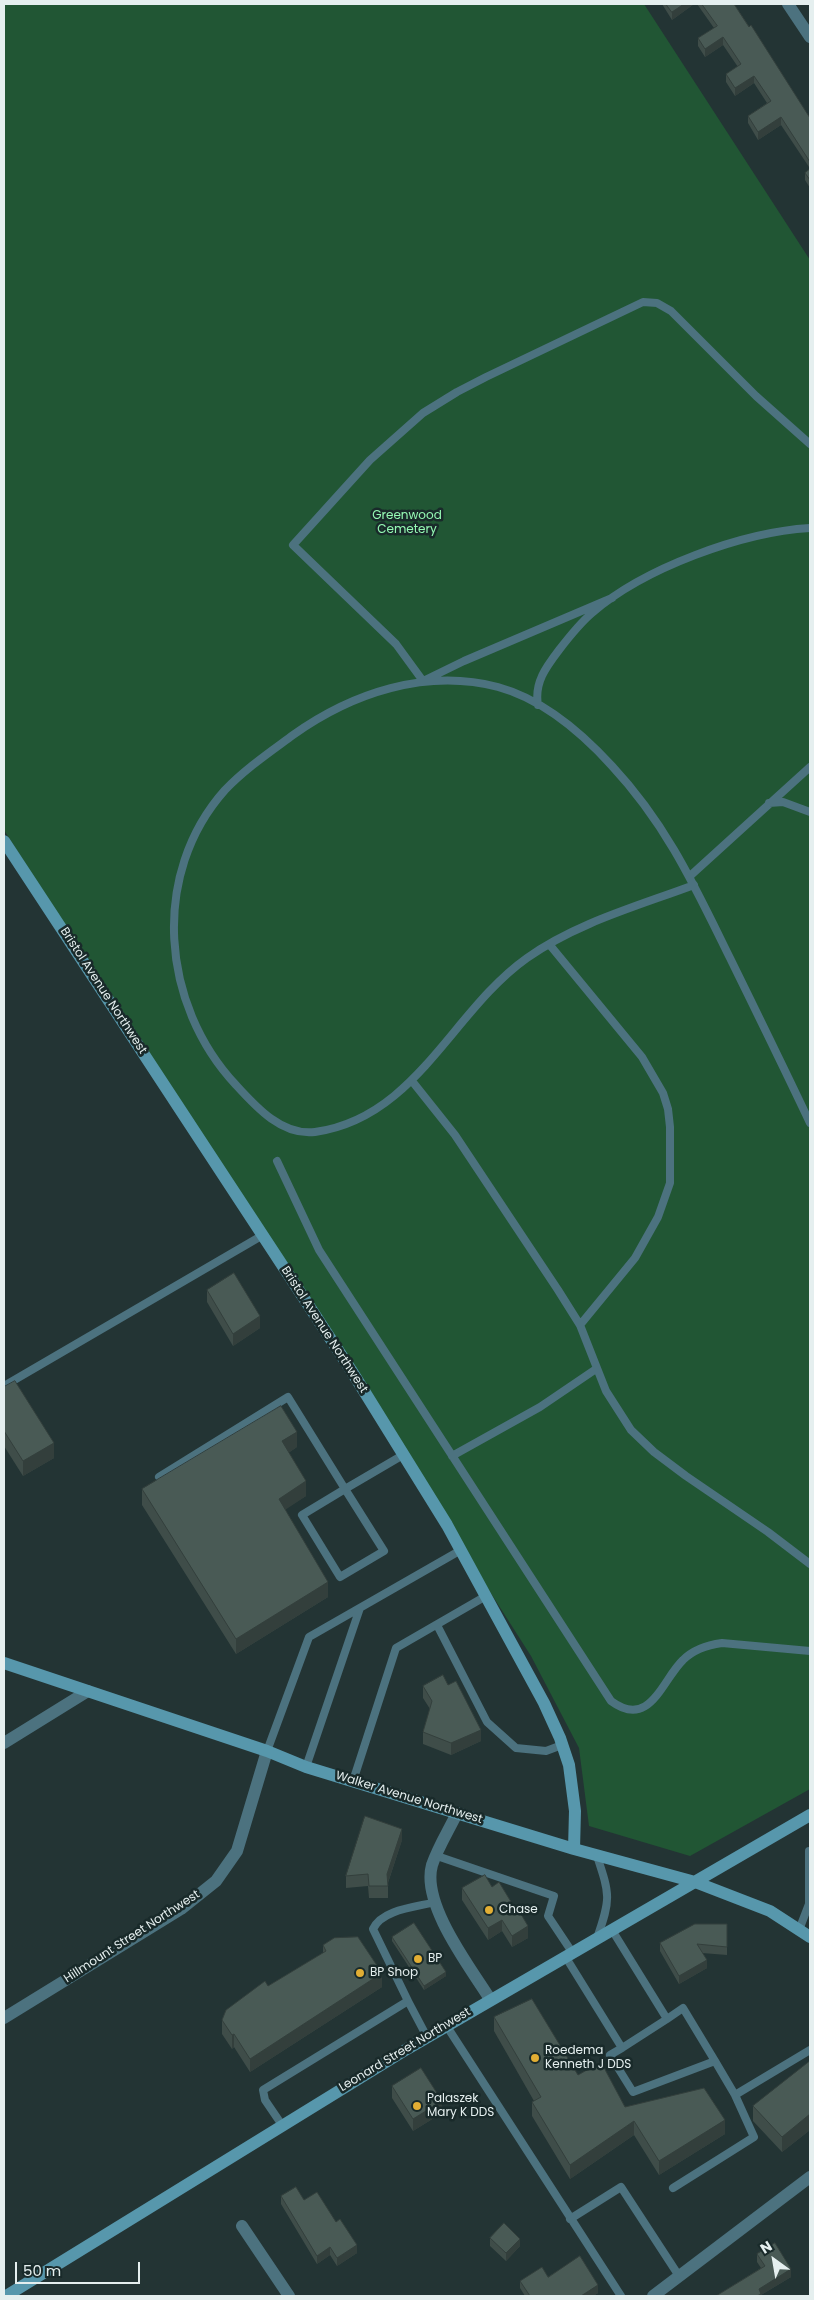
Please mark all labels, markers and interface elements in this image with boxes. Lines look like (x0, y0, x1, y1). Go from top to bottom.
park label: Greenwood Cemetery (372, 509, 442, 537)
street label: Bristol Avenue Northwest (57, 925, 149, 1057)
street label: Bristol Avenue Northwest (278, 1264, 370, 1396)
street label: Walker Avenue Northwest (334, 1769, 484, 1827)
street label: Hillmount Street Northwest (61, 1888, 203, 1986)
place label: Chase (499, 1903, 538, 1917)
marker: Chase (483, 1904, 495, 1916)
place label: BP (428, 1952, 442, 1966)
marker: BP (412, 1953, 424, 1965)
place label: BP Shop (370, 1966, 418, 1980)
marker: BP Shop (354, 1967, 366, 1979)
street label: Leonard Street Northwest (337, 2005, 473, 2095)
place label: Roedema Kenneth J DDS (545, 2044, 631, 2072)
marker: Roedema Kenneth J DDS (529, 2052, 541, 2064)
place label: Palaszek Mary K DDS (427, 2092, 494, 2120)
marker: Palaszek Mary K DDS (411, 2100, 423, 2112)
north arrow (749, 2235, 799, 2285)
text: N (756, 2236, 776, 2259)
scale bar (18, 2252, 142, 2284)
text: 50 m (23, 2260, 61, 2281)

